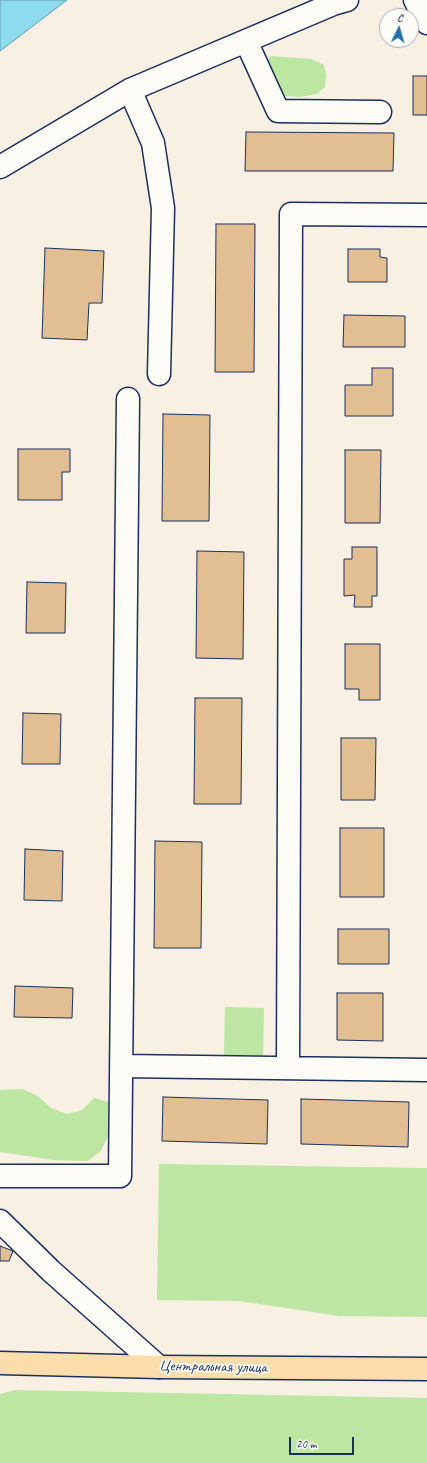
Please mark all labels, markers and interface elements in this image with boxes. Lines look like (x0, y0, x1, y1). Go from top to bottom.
north arrow (379, 8, 419, 48)
text: С (397, 10, 403, 24)
street label: Центральная улица (159, 1356, 267, 1378)
scale bar (291, 1429, 356, 1455)
text: 20 m (296, 1436, 316, 1452)

